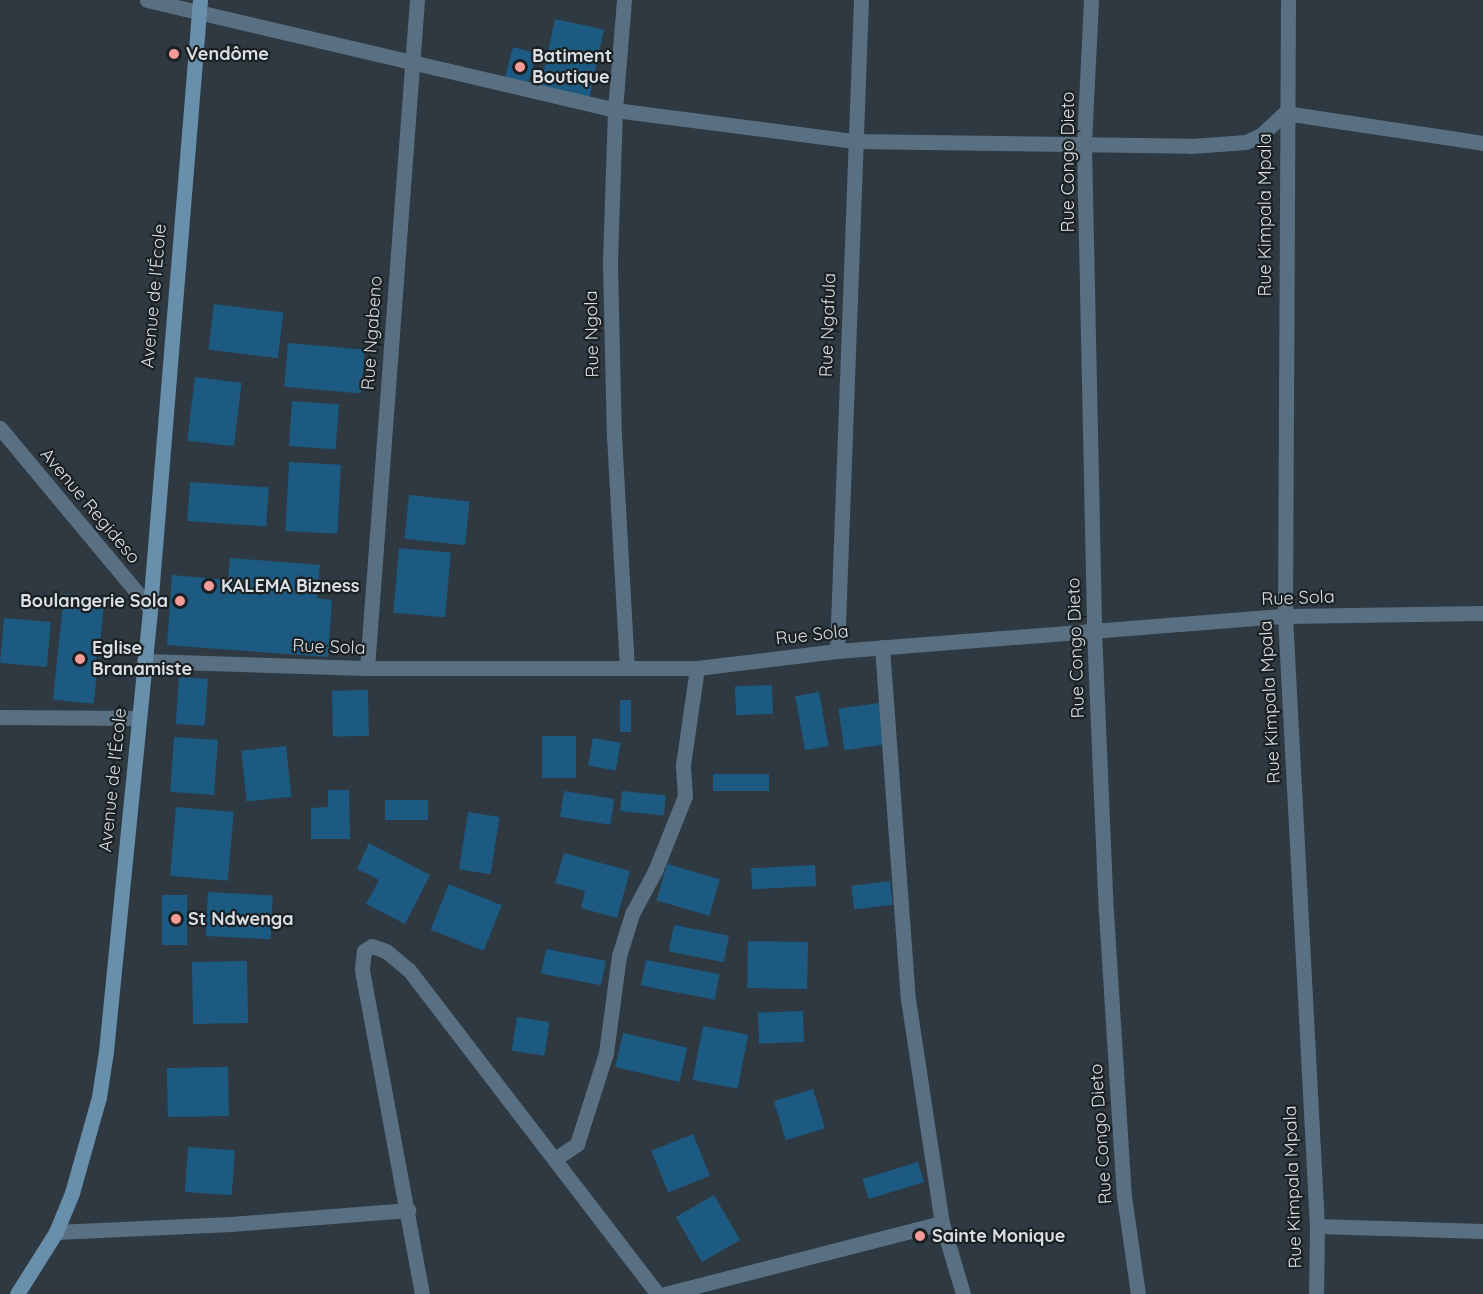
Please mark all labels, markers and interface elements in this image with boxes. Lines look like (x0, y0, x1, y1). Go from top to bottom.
place label: Vendôme (186, 43, 269, 65)
place label: Batiment Boutique (532, 46, 612, 88)
marker: Vendôme (167, 47, 181, 61)
marker: Batiment Boutique (513, 60, 527, 74)
street label: Rue Congo Dieto (1057, 92, 1079, 232)
street label: Rue Kimpala Mpala (1254, 133, 1276, 297)
street label: Avenue de l'École (137, 223, 171, 369)
street label: Rue Ngafula (815, 273, 841, 377)
street label: Rue Ngabeno (357, 275, 387, 391)
street label: Rue Ngola (580, 290, 604, 378)
street label: Avenue Regideso (35, 444, 145, 568)
place label: KALEMA Bizness (221, 575, 359, 597)
street label: Rue Congo Dieto (1063, 577, 1089, 719)
marker: KALEMA Bizness (202, 579, 216, 593)
street label: Rue Sola (1261, 586, 1335, 610)
place label: Boulangerie Sola (20, 590, 168, 612)
marker: Boulangerie Sola (173, 594, 187, 608)
street label: Rue Sola (774, 620, 850, 650)
street label: Rue Kimpala Mpala (1255, 620, 1285, 784)
street label: Rue Sola (292, 635, 366, 659)
place label: Eglise Branamiste (92, 638, 192, 680)
marker: Eglise Branamiste (73, 652, 87, 666)
street label: Avenue de l'École (95, 707, 131, 853)
place label: St Ndwenga (188, 908, 294, 930)
marker: St Ndwenga (169, 912, 183, 926)
street label: Rue Congo Dieto (1085, 1063, 1117, 1205)
street label: Rue Kimpala Mpala (1279, 1105, 1307, 1269)
place label: Sainte Monique (932, 1225, 1065, 1247)
marker: Sainte Monique (913, 1229, 927, 1243)

